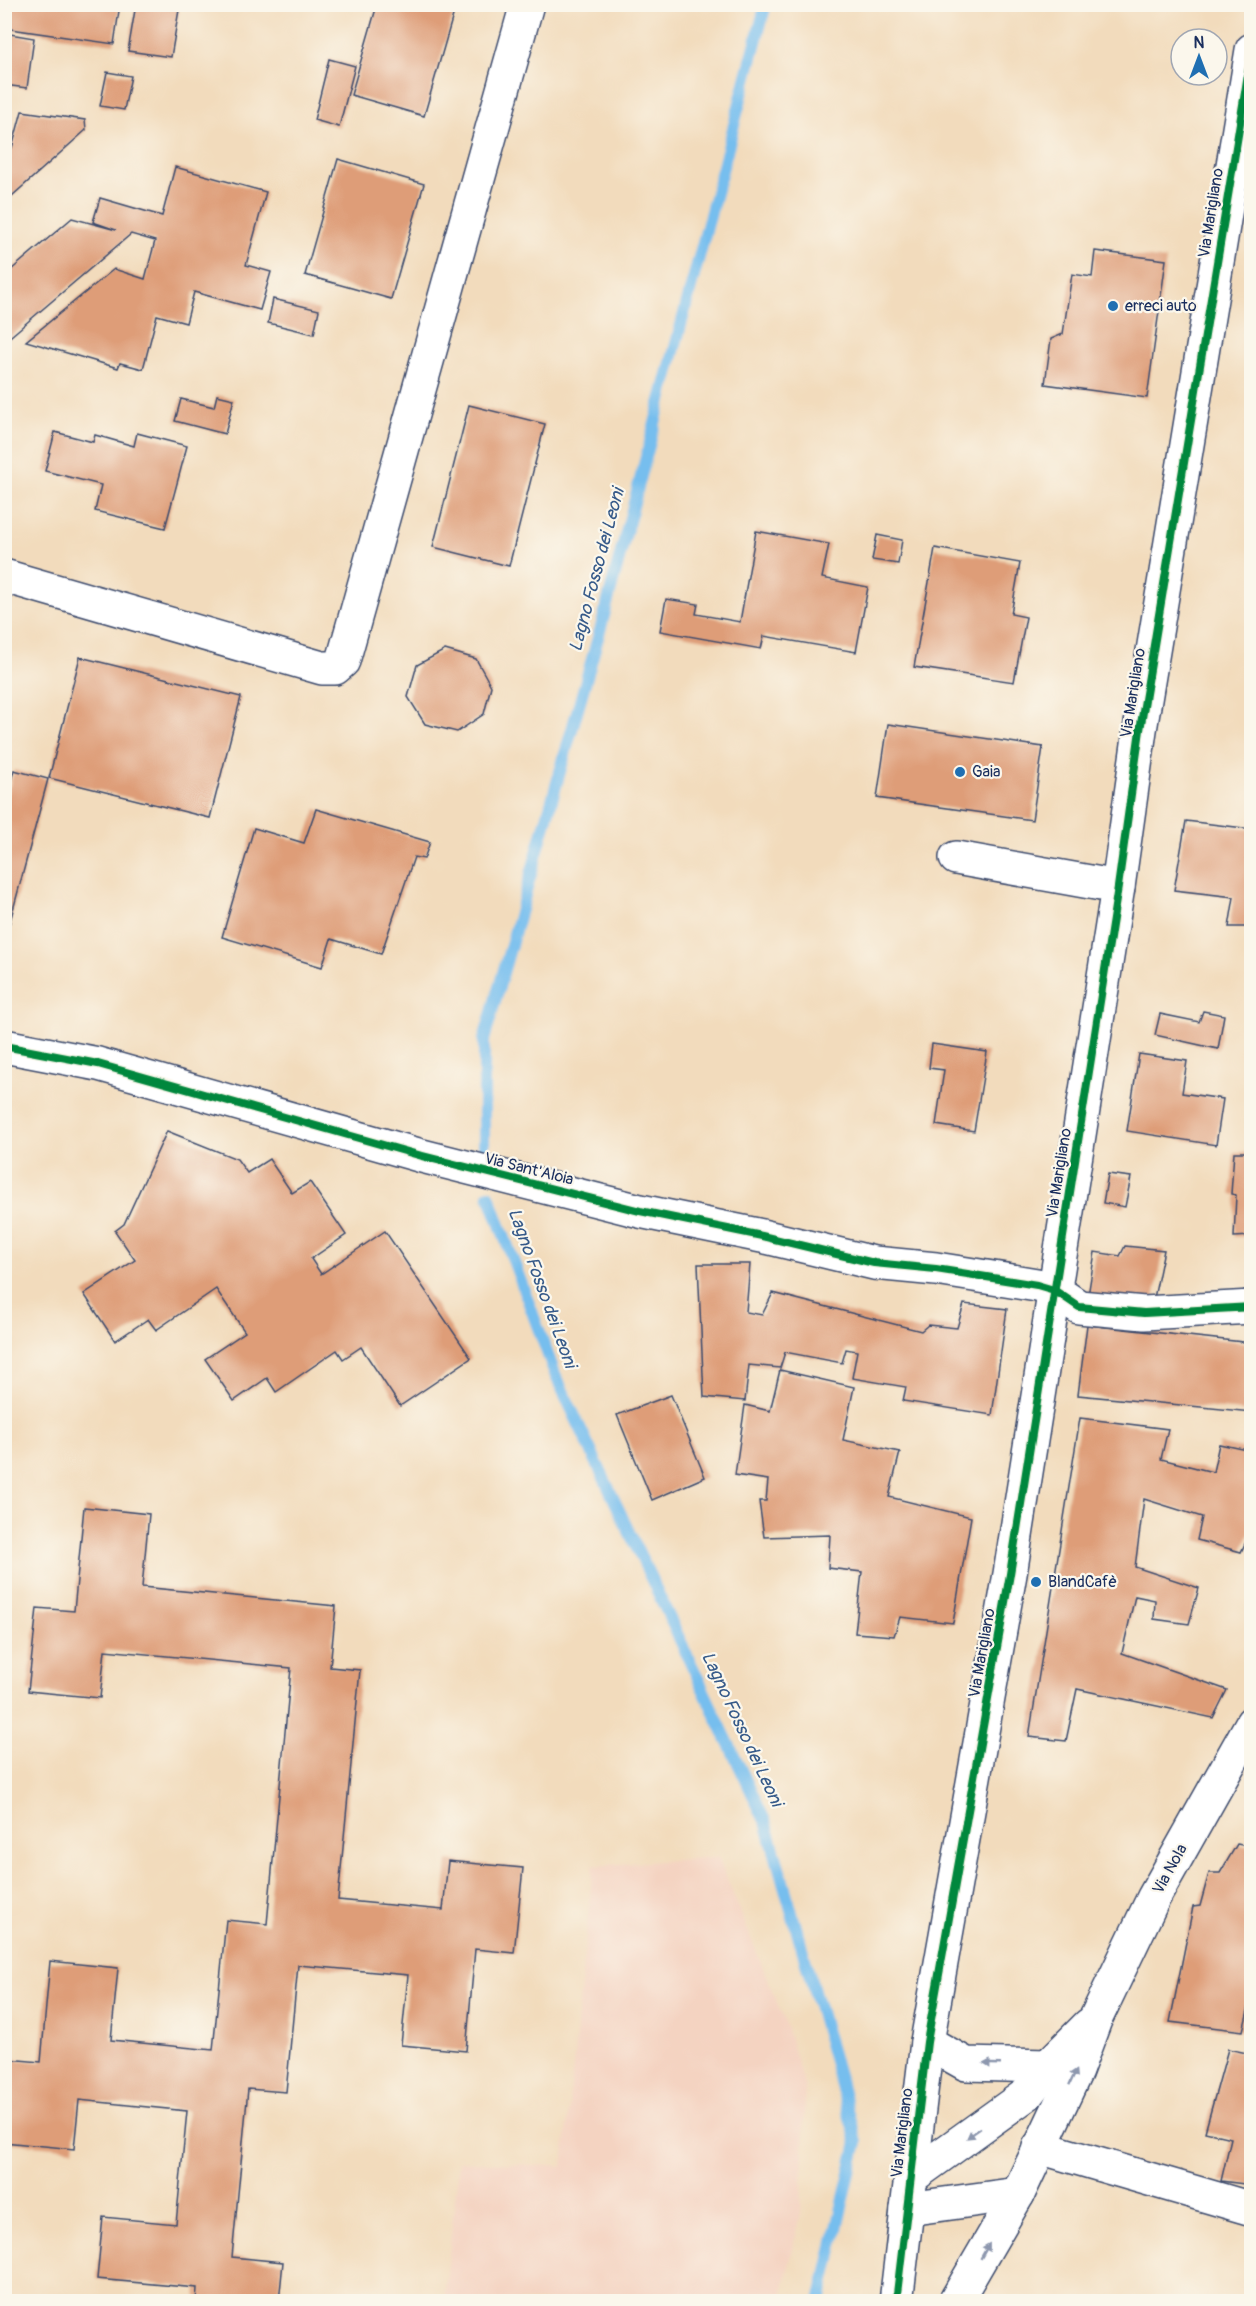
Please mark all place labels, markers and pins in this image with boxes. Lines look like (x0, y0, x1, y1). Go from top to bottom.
place label: erreci auto (1125, 296, 1197, 316)
marker: erreci auto (1106, 299, 1120, 313)
place label: Gaia (972, 762, 1000, 782)
marker: Gaia (953, 765, 967, 779)
place label: BlandCafè (1048, 1572, 1117, 1592)
marker: BlandCafè (1029, 1575, 1043, 1589)

